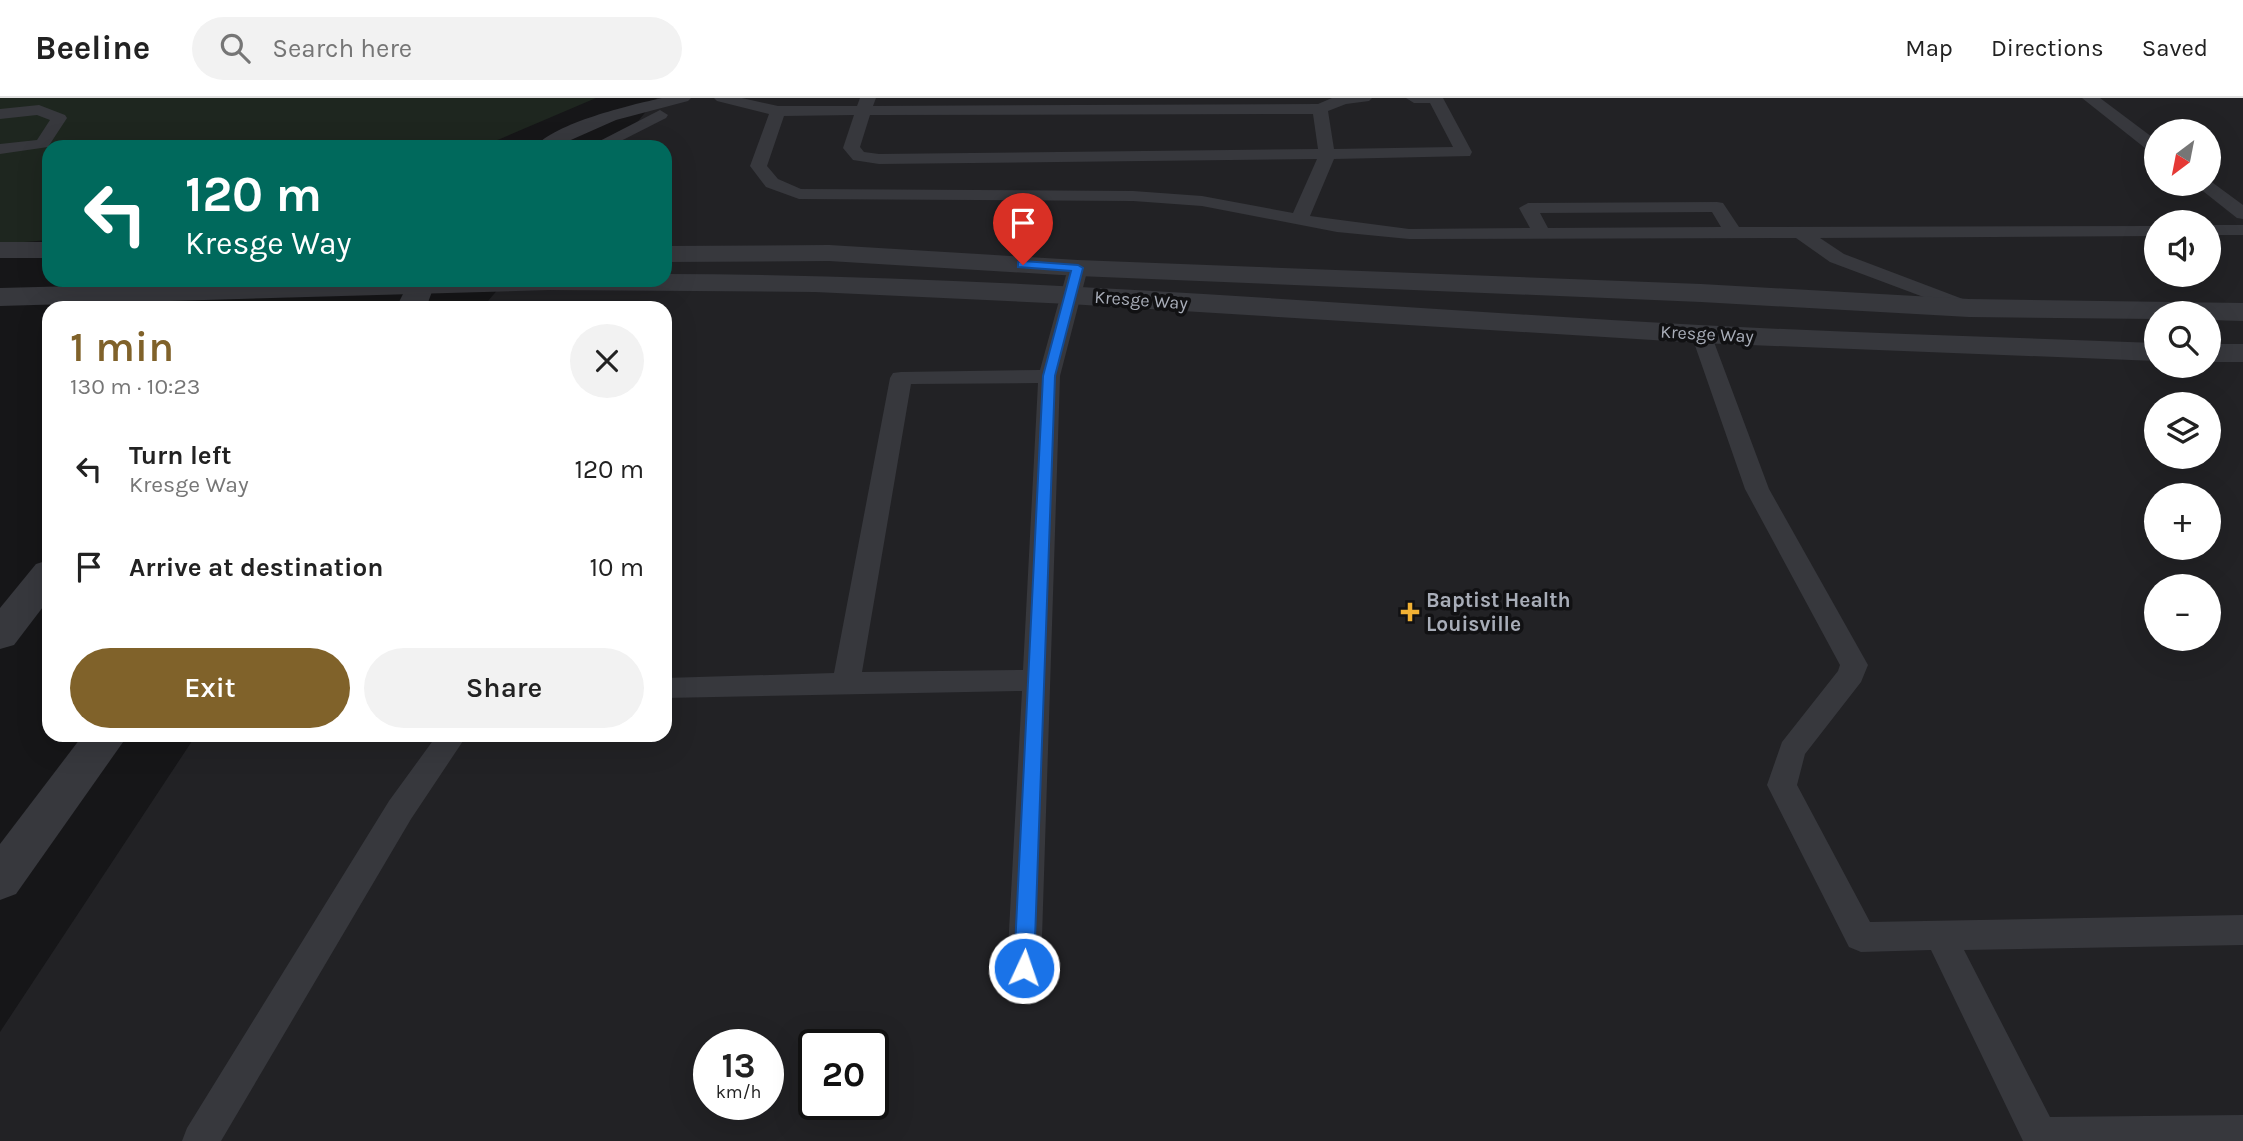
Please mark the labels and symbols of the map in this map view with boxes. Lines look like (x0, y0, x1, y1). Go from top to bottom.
north arrow (2144, 119, 2221, 196)
pin (993, 193, 1053, 265)
street label: Kresge Way (1094, 286, 1189, 314)
street label: Kresge Way (1660, 321, 1755, 347)
place label: Baptist Health Louisville (1426, 588, 1571, 636)
marker: Baptist Health Louisville (1400, 602, 1420, 622)
position arrow (987, 931, 1061, 1005)
speed limit sign: 20 (798, 1029, 889, 1120)

